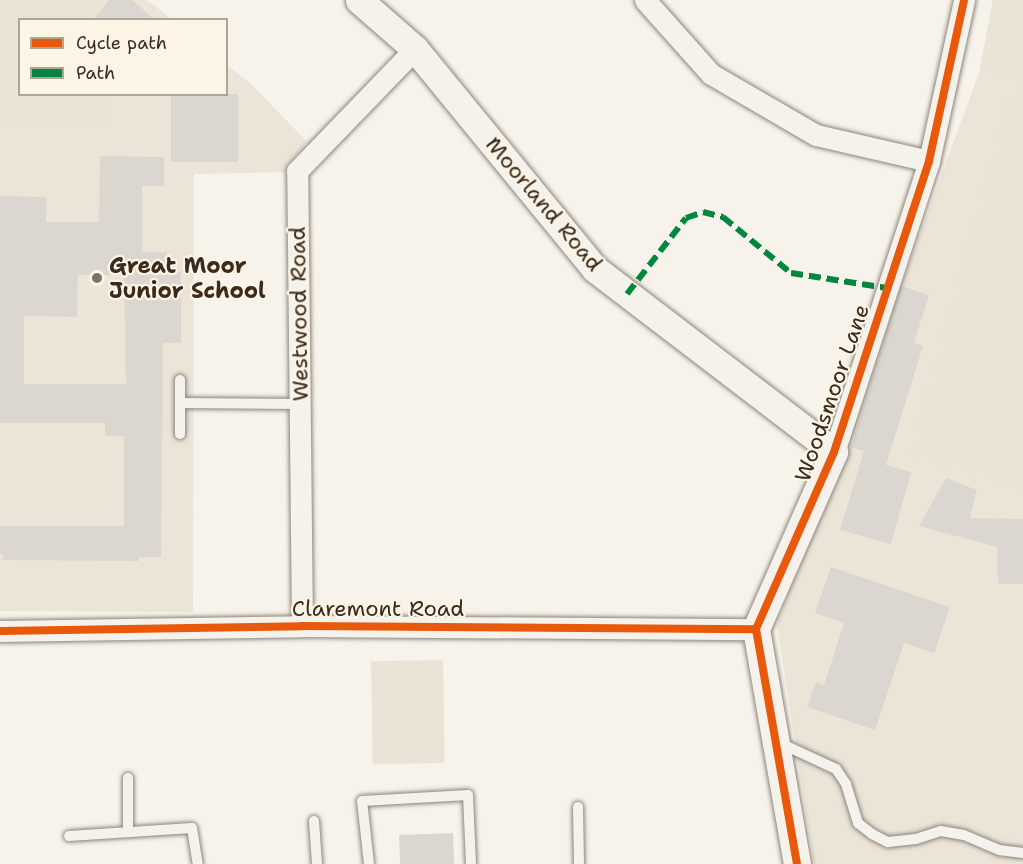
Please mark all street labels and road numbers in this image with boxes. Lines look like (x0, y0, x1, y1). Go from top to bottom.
street label: Moorland Road (480, 131, 608, 277)
street label: Westwood Road (284, 226, 314, 402)
street label: Woodsmoor Lane (789, 301, 875, 485)
street label: Claremont Road (292, 596, 464, 622)

